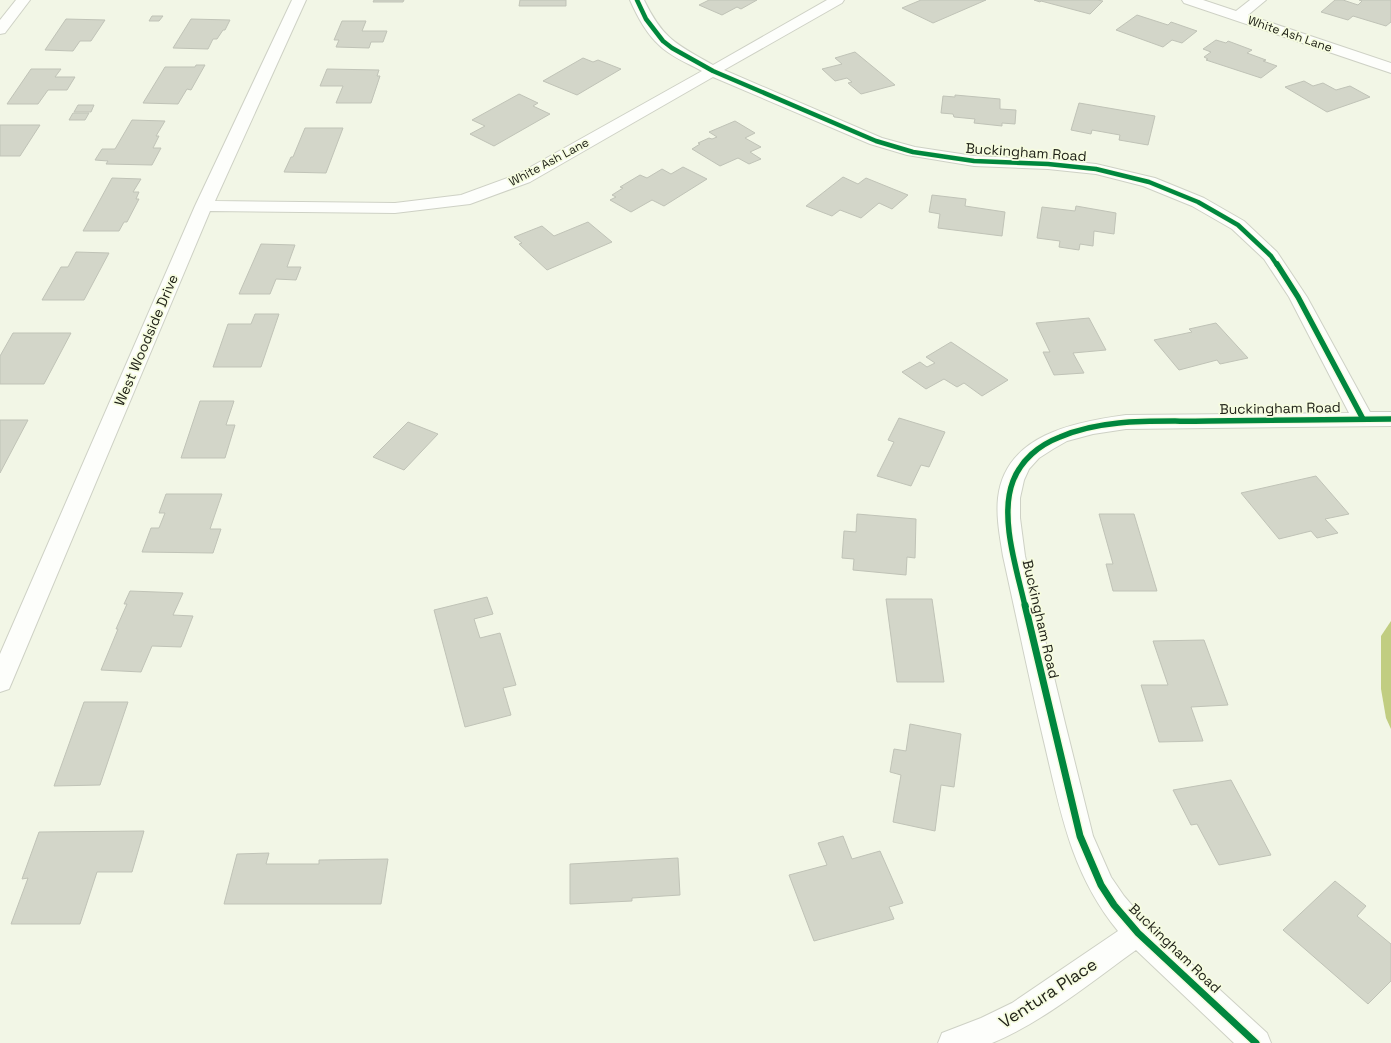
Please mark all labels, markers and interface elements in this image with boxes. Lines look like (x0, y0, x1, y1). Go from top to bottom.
street label: White Ash Lane (1246, 12, 1334, 56)
street label: White Ash Lane (506, 134, 592, 190)
street label: Buckingham Road (965, 139, 1087, 165)
street label: West Woodside Drive (110, 272, 182, 408)
street label: Buckingham Road (1219, 398, 1341, 418)
street label: Buckingham Road (1019, 558, 1063, 680)
street label: Buckingham Road (1125, 899, 1225, 997)
street label: Ventura Place (995, 953, 1101, 1033)

